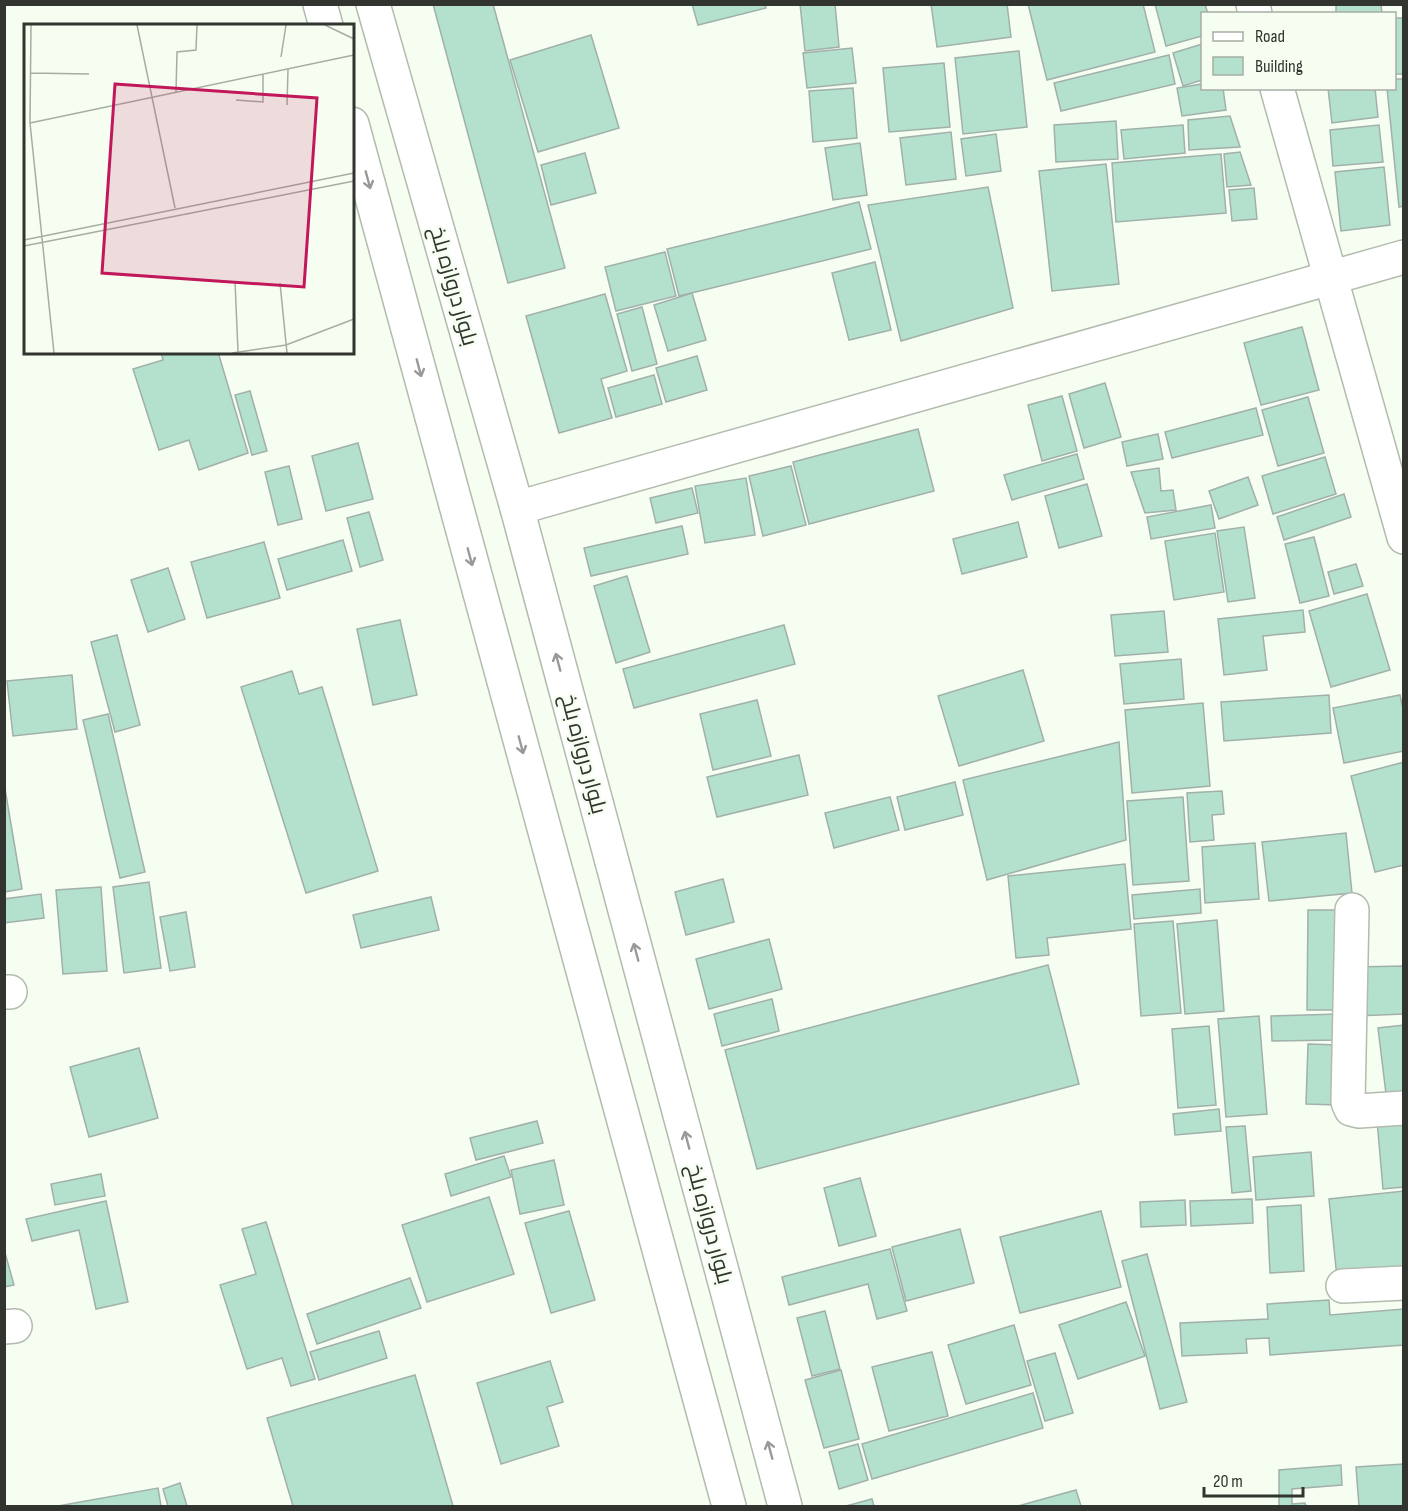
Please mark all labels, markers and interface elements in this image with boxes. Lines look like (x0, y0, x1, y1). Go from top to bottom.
legend (1201, 12, 1396, 90)
inset map (24, 24, 354, 354)
text: Road (1255, 26, 1285, 47)
text: Building (1255, 56, 1303, 77)
one-way arrow (363, 170, 374, 189)
street label: بلوار دروازه بلخ (423, 223, 483, 349)
one-way arrow (414, 359, 425, 378)
one-way arrow (465, 547, 477, 566)
one-way arrow (552, 653, 564, 672)
street label: بلوار دروازه بلخ (554, 691, 612, 817)
one-way arrow (516, 735, 528, 754)
one-way arrow (630, 942, 641, 961)
one-way arrow (680, 1131, 692, 1150)
street label: بلوار دروازه بلخ (680, 1161, 738, 1287)
one-way arrow (763, 1441, 775, 1460)
scale bar (1204, 1460, 1303, 1498)
text: 20 m (1213, 1471, 1243, 1492)

